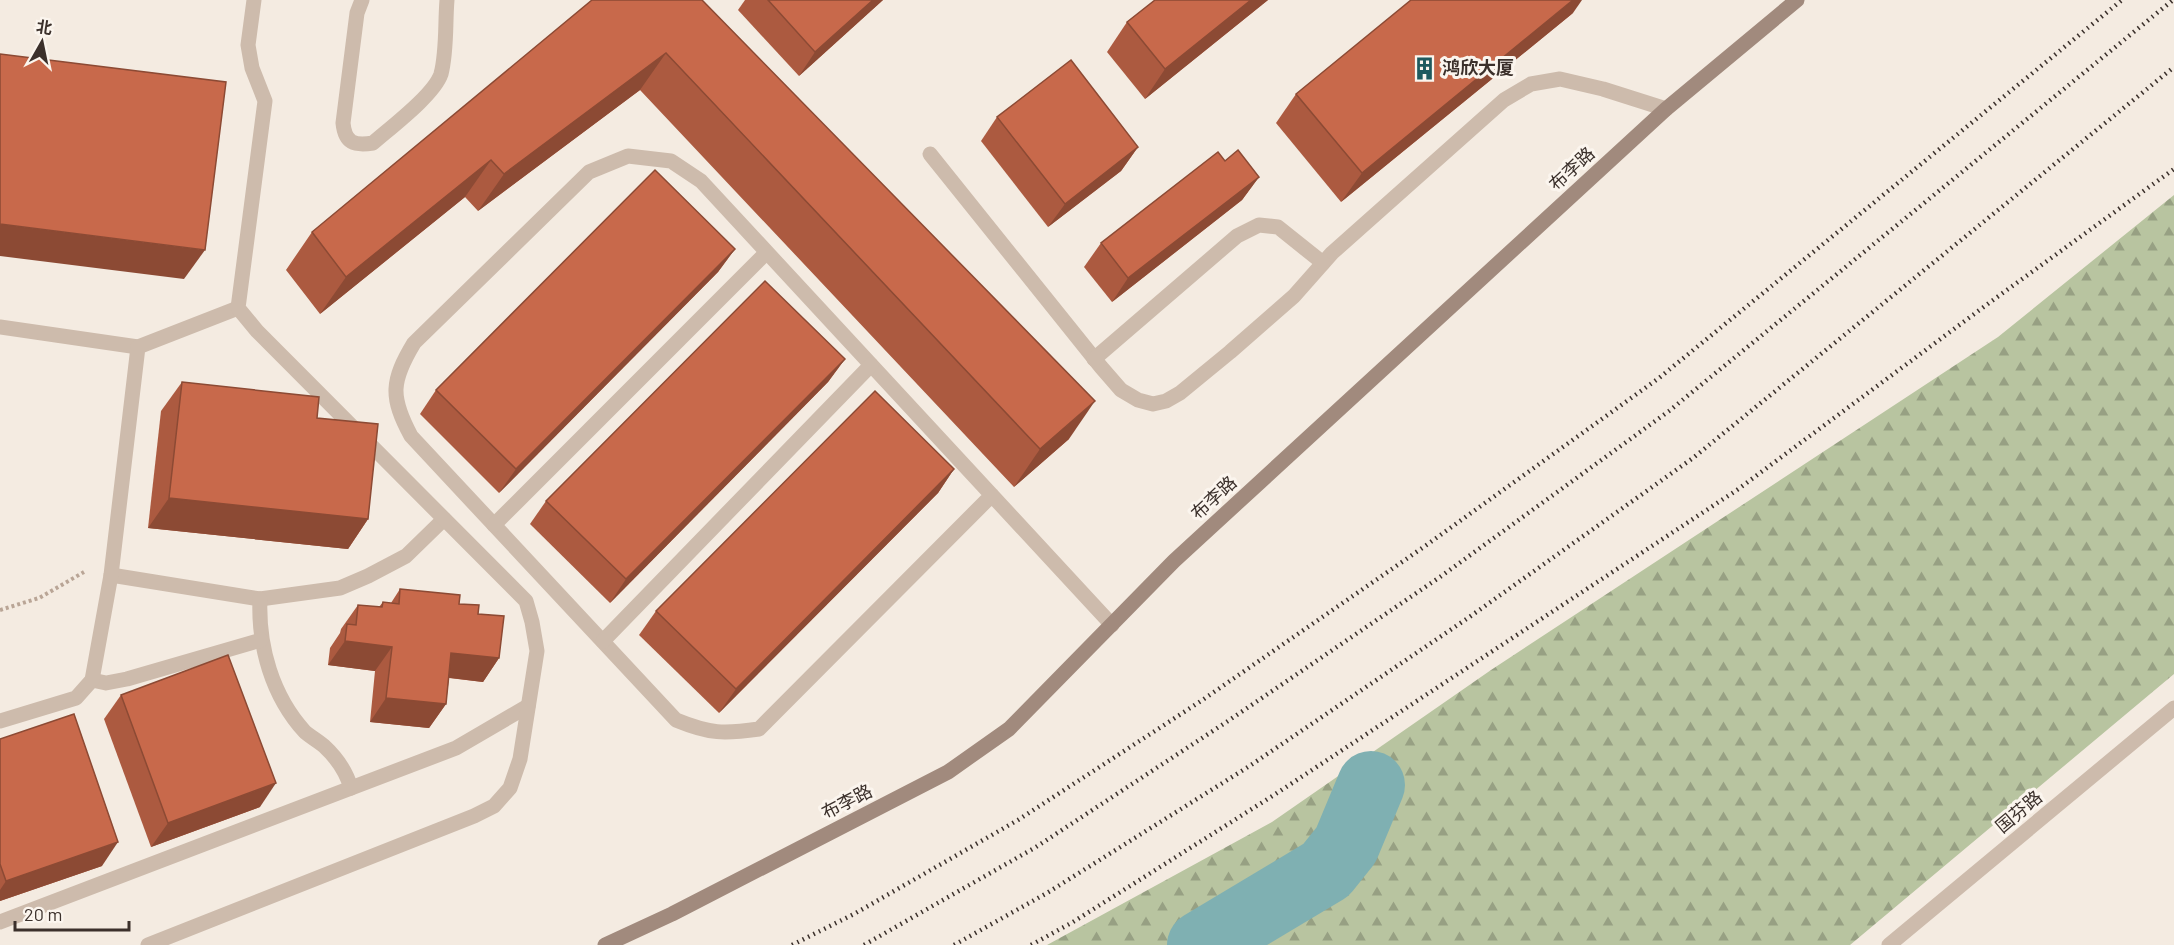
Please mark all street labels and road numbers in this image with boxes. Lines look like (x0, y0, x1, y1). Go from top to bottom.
street label: 布李路 (1544, 142, 1599, 195)
street label: 布李路 (1186, 471, 1241, 524)
street label: 布李路 (817, 779, 876, 823)
street label: 国芬路 (1991, 785, 2046, 837)

